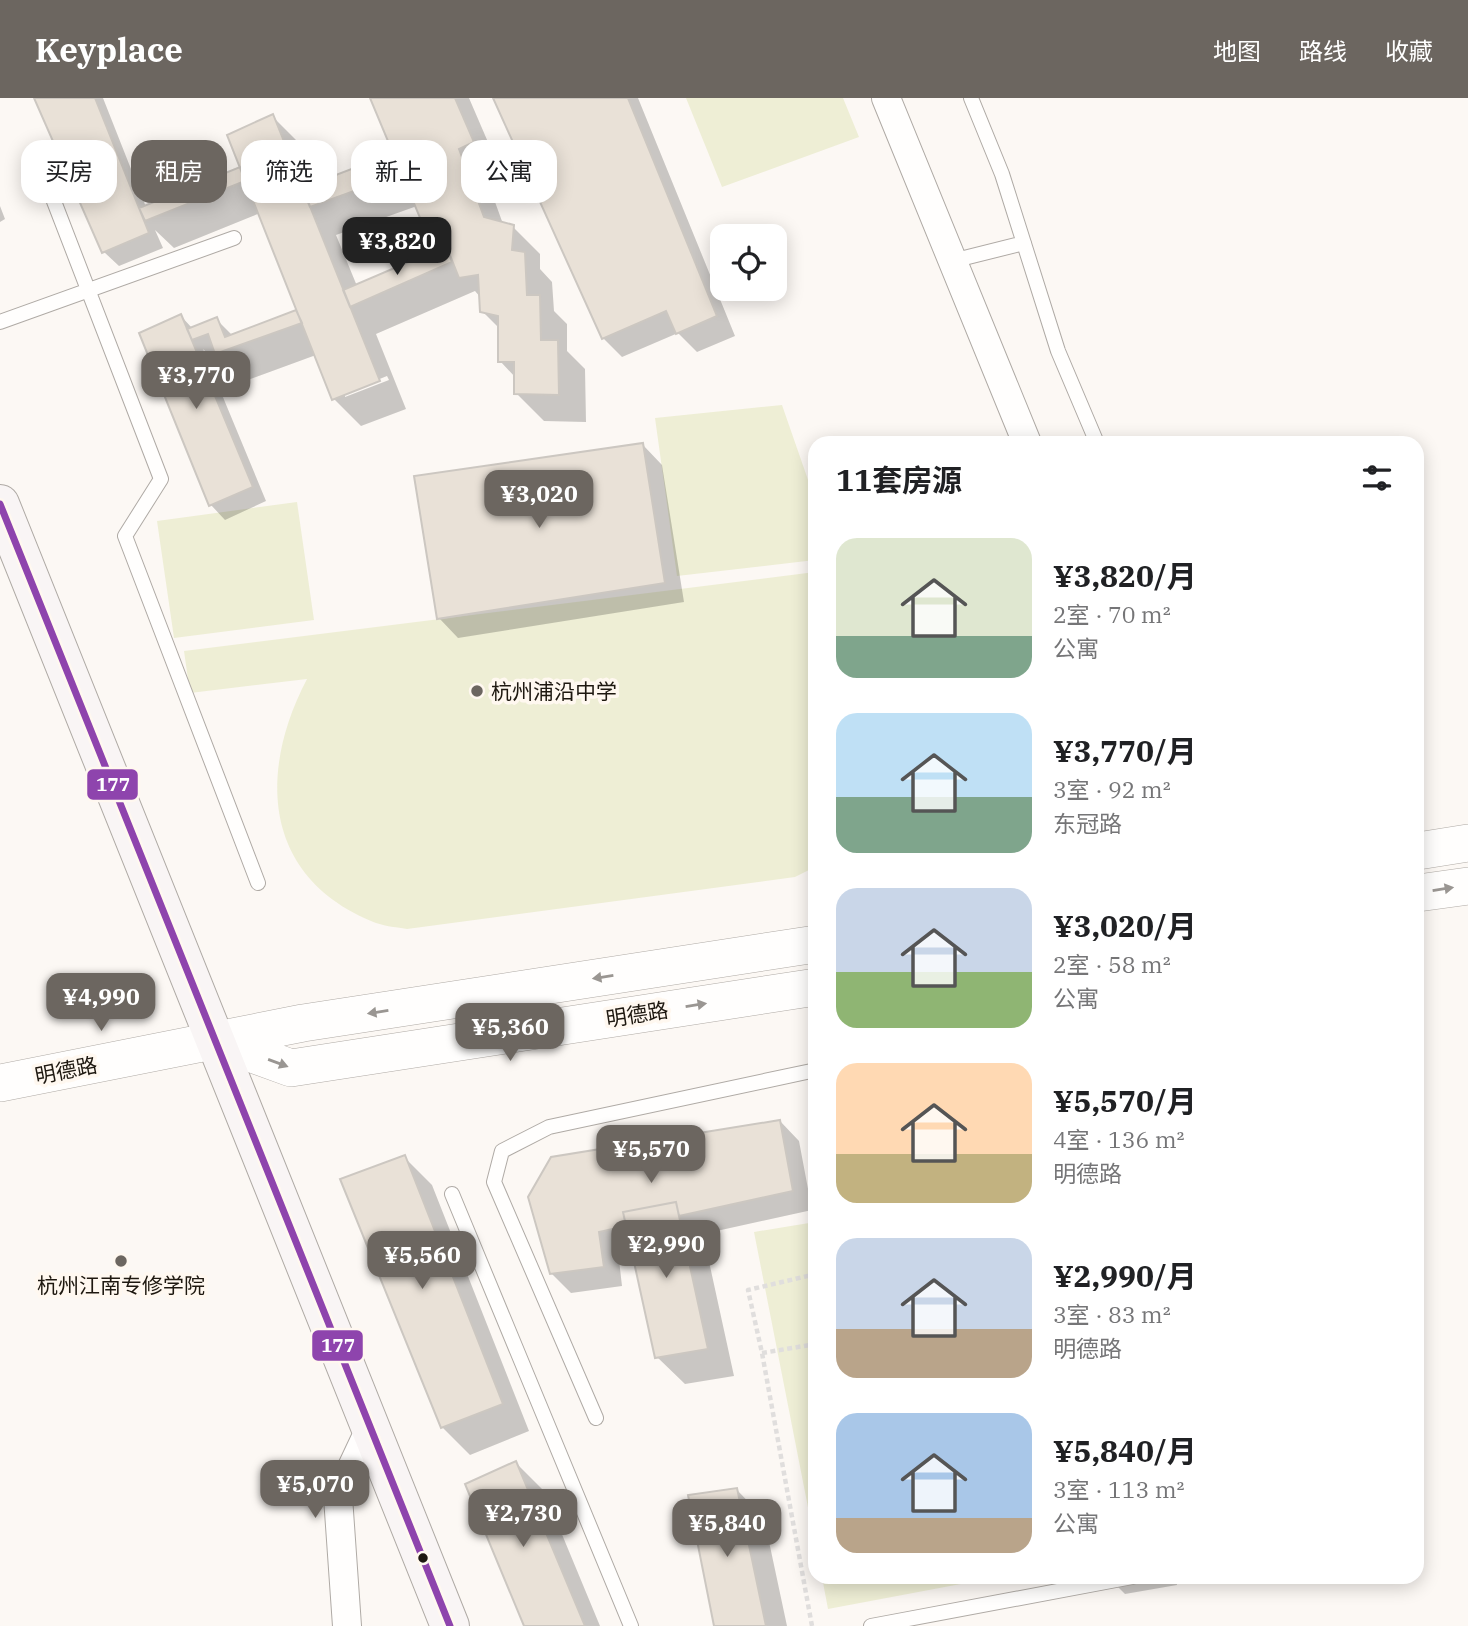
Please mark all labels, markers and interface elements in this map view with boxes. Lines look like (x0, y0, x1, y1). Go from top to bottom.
text: Keyplace (35, 28, 183, 71)
text: 地图 (1213, 35, 1261, 67)
text: 路线 (1299, 35, 1347, 67)
text: 收藏 (1385, 35, 1433, 67)
chip: 买房 (21, 140, 117, 203)
chip: 租房 (131, 140, 227, 203)
chip: 筛选 (241, 140, 337, 203)
chip: 新上 (351, 140, 447, 203)
chip: 公寓 (461, 140, 557, 203)
pin: ¥3,820 (340, 218, 454, 277)
map controls (710, 224, 787, 301)
button: locate (710, 224, 787, 301)
text: ¥3,820 (358, 225, 436, 255)
pin: ¥3,770 (139, 352, 253, 411)
text: ¥3,770 (157, 359, 235, 389)
icon: filters (1358, 459, 1396, 497)
text: 11套房源 (836, 460, 962, 499)
pin: ¥3,020 (482, 470, 596, 530)
text: ¥3,020 (500, 478, 578, 508)
text: ¥3,820/月 (1053, 556, 1197, 595)
icon: home (892, 566, 976, 650)
text: 2室 · 70 m² (1053, 599, 1171, 629)
text: 公寓 (1053, 633, 1099, 663)
place label: 杭州浦沿中学 (491, 677, 617, 705)
marker: 杭州浦沿中学 (469, 683, 485, 699)
text: ¥3,770/月 (1053, 731, 1197, 770)
icon: home (892, 741, 976, 825)
line badge: 177 (86, 768, 139, 801)
text: 177 (96, 772, 130, 796)
text: 3室 · 92 m² (1053, 774, 1171, 804)
text: 东冠路 (1053, 808, 1122, 838)
one-way arrow (1432, 884, 1454, 895)
text: ¥3,020/月 (1053, 906, 1197, 945)
icon: home (892, 916, 976, 1000)
text: 2室 · 58 m² (1053, 949, 1171, 979)
one-way arrow (592, 971, 614, 982)
pin: ¥4,990 (44, 974, 158, 1033)
text: ¥4,990 (62, 981, 140, 1011)
text: 公寓 (1053, 983, 1099, 1013)
street label: 明德路 (604, 995, 670, 1033)
one-way arrow (685, 1000, 707, 1011)
pin: ¥5,360 (453, 1004, 567, 1063)
one-way arrow (367, 1006, 389, 1017)
text: ¥5,360 (471, 1011, 549, 1041)
street label: 明德路 (32, 1050, 100, 1090)
one-way arrow (267, 1058, 288, 1069)
text: ¥5,570/月 (1053, 1081, 1197, 1120)
icon: home (892, 1091, 976, 1175)
text: 4室 · 136 m² (1053, 1124, 1185, 1154)
pin: ¥5,570 (594, 1126, 708, 1185)
text: ¥5,570 (612, 1133, 690, 1163)
text: 明德路 (1053, 1158, 1122, 1188)
pin: ¥2,990 (609, 1220, 723, 1280)
text: ¥2,990 (627, 1228, 705, 1258)
pin: ¥5,560 (365, 1232, 479, 1291)
text: ¥5,560 (383, 1239, 461, 1269)
marker: 杭州江南专修学院 (113, 1253, 129, 1269)
text: ¥2,990/月 (1053, 1256, 1197, 1295)
icon: home (892, 1266, 976, 1350)
place label: 杭州江南专修学院 (37, 1271, 205, 1299)
text: 3室 · 83 m² (1053, 1299, 1171, 1329)
line badge: 177 (311, 1329, 364, 1362)
text: 177 (321, 1333, 355, 1357)
text: 明德路 (1053, 1333, 1122, 1363)
text: ¥5,840/月 (1053, 1431, 1197, 1470)
icon: home (892, 1441, 976, 1525)
pin: ¥5,070 (258, 1460, 372, 1520)
text: ¥5,070 (276, 1468, 354, 1498)
text: 3室 · 113 m² (1053, 1474, 1185, 1504)
pin: ¥2,730 (466, 1490, 580, 1549)
text: ¥2,730 (484, 1497, 562, 1527)
pin: ¥5,840 (670, 1500, 784, 1559)
text: ¥5,840 (688, 1507, 766, 1537)
text: 公寓 (1053, 1508, 1099, 1538)
unlabelled marker (416, 1551, 430, 1565)

